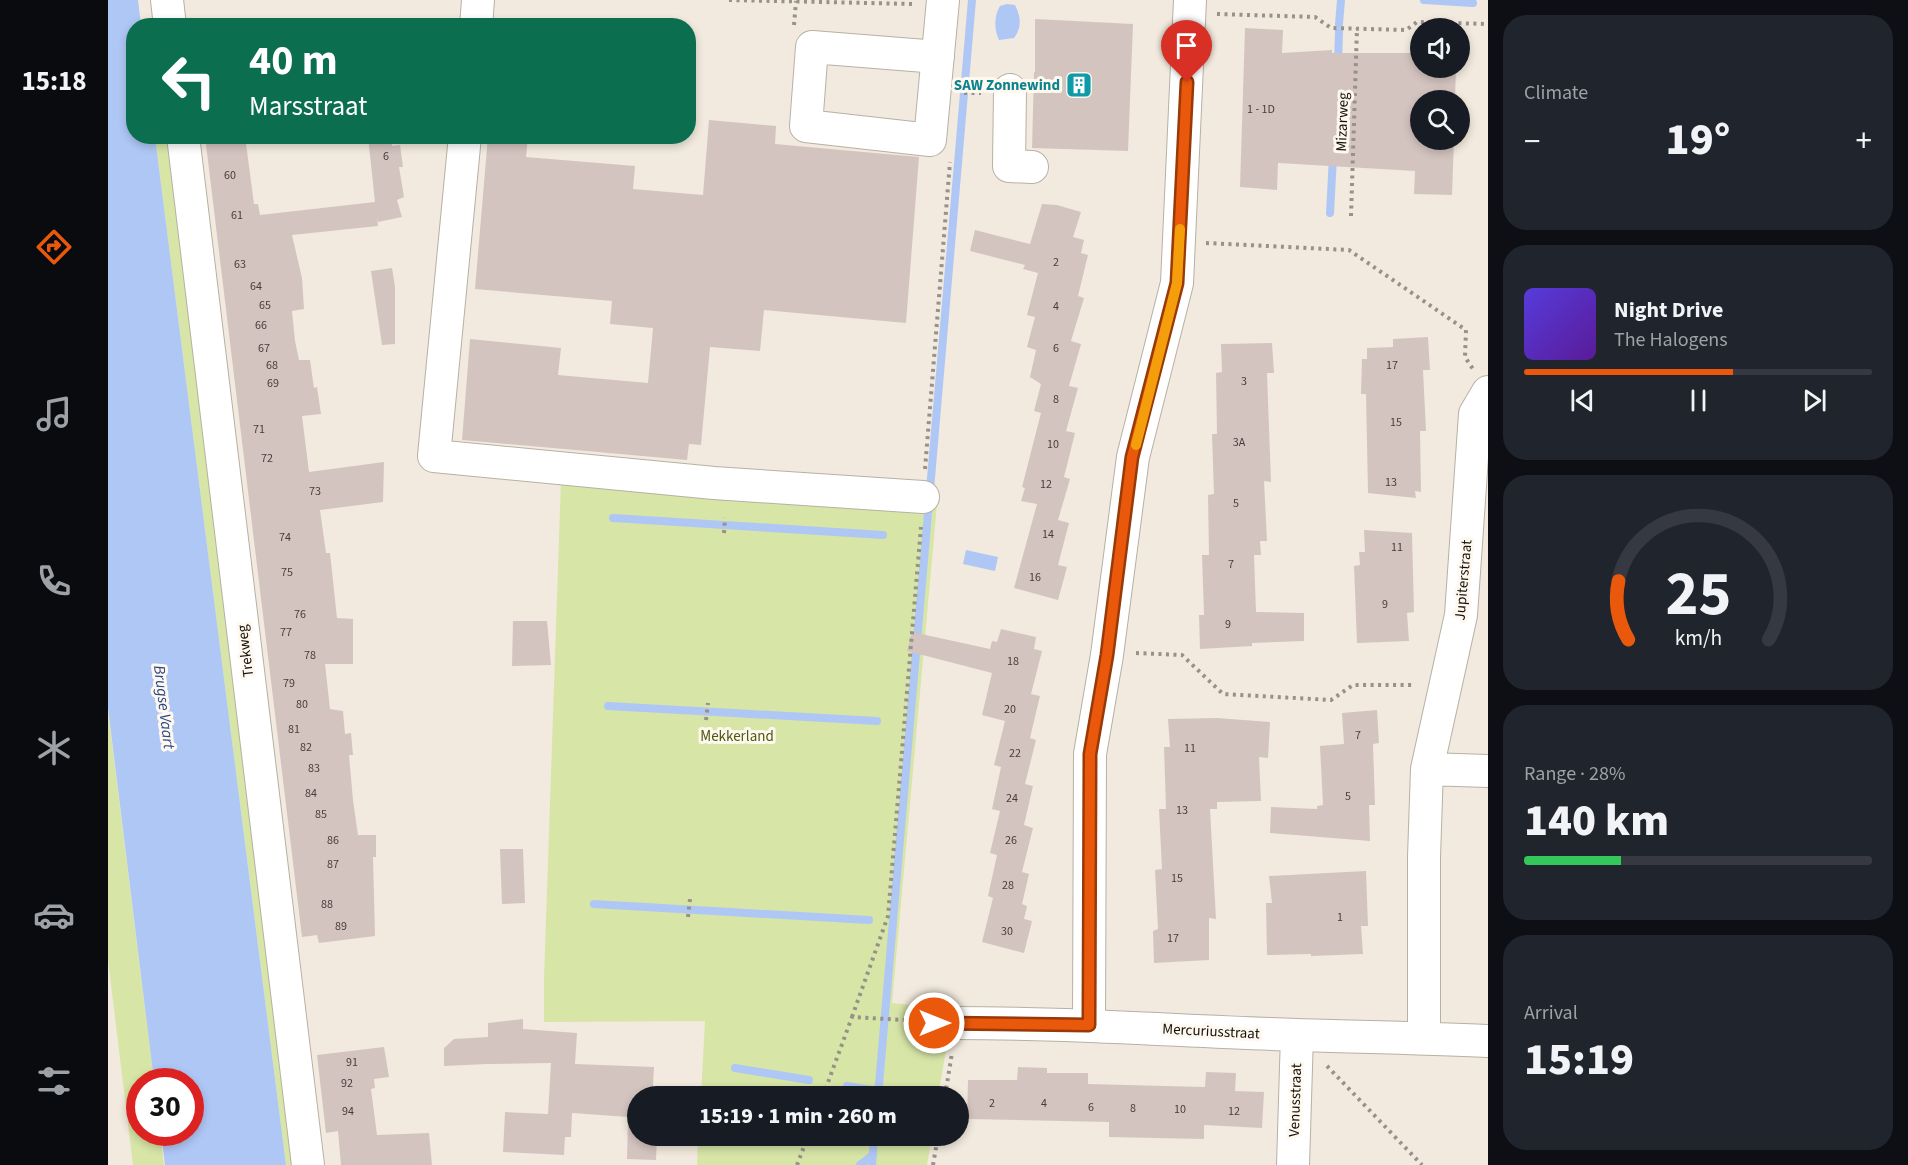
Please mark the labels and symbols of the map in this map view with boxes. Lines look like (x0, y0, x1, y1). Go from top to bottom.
pin (1161, 20, 1212, 82)
building icon: SAW Zonnewind (1064, 70, 1094, 100)
place label: SAW Zonnewind (954, 75, 1060, 96)
street label: Mizarweg (1331, 92, 1354, 152)
house number: 1 - 1D (1247, 101, 1275, 118)
house number: 6 (383, 148, 389, 165)
house number: 60 (224, 167, 236, 184)
house number: 61 (231, 207, 243, 224)
house number: 2 (1053, 254, 1059, 271)
house number: 63 (234, 256, 246, 273)
house number: 64 (250, 278, 262, 295)
house number: 65 (259, 297, 271, 314)
house number: 4 (1053, 298, 1059, 315)
house number: 66 (255, 317, 267, 334)
house number: 67 (258, 340, 270, 357)
house number: 6 (1053, 340, 1059, 357)
house number: 68 (266, 357, 278, 374)
house number: 17 (1386, 357, 1398, 374)
house number: 3 (1241, 373, 1247, 390)
house number: 69 (267, 375, 279, 392)
house number: 8 (1053, 391, 1059, 408)
house number: 15 (1390, 414, 1402, 431)
house number: 71 (253, 421, 265, 438)
house number: 3A (1233, 434, 1246, 451)
house number: 10 (1047, 436, 1059, 453)
house number: 72 (261, 450, 273, 467)
house number: 13 (1385, 474, 1397, 491)
house number: 12 (1040, 476, 1052, 493)
house number: 73 (309, 483, 321, 500)
house number: 5 (1233, 495, 1239, 512)
house number: 14 (1042, 526, 1054, 543)
house number: 74 (279, 529, 291, 546)
house number: 11 (1391, 539, 1403, 556)
street label: Jupiterstraat (1450, 539, 1477, 621)
house number: 7 (1228, 556, 1234, 573)
house number: 75 (281, 564, 293, 581)
house number: 16 (1029, 569, 1041, 586)
house number: 9 (1382, 596, 1388, 613)
house number: 76 (294, 606, 306, 623)
house number: 9 (1225, 616, 1231, 633)
street label: Trekweg (232, 623, 259, 678)
house number: 77 (280, 624, 292, 641)
house number: 78 (304, 647, 316, 664)
house number: 18 (1007, 653, 1019, 670)
water label: Brugse Vaart (148, 664, 180, 751)
house number: 79 (283, 675, 295, 692)
house number: 80 (296, 696, 308, 713)
house number: 20 (1004, 701, 1016, 718)
house number: 81 (288, 721, 300, 738)
park label: Mekkerland (700, 726, 774, 747)
house number: 7 (1355, 727, 1361, 744)
house number: 82 (300, 739, 312, 756)
house number: 11 (1184, 740, 1196, 757)
house number: 22 (1009, 745, 1021, 762)
house number: 83 (308, 760, 320, 777)
house number: 84 (305, 785, 317, 802)
house number: 5 (1345, 788, 1351, 805)
house number: 24 (1006, 790, 1018, 807)
house number: 13 (1176, 802, 1188, 819)
house number: 85 (315, 806, 327, 823)
house number: 86 (327, 832, 339, 849)
house number: 26 (1005, 832, 1017, 849)
house number: 87 (327, 856, 339, 873)
house number: 15 (1171, 870, 1183, 887)
house number: 28 (1002, 877, 1014, 894)
house number: 88 (321, 896, 333, 913)
house number: 1 (1337, 909, 1343, 926)
house number: 89 (335, 918, 347, 935)
house number: 30 (1001, 923, 1013, 940)
house number: 17 (1167, 930, 1179, 947)
position arrow (902, 991, 966, 1055)
street label: Mercuriusstraat (1162, 1018, 1260, 1045)
house number: 91 (346, 1054, 358, 1071)
street label: Venusstraat (1284, 1063, 1307, 1137)
speed limit sign: 30 (126, 1068, 204, 1146)
house number: 92 (341, 1075, 353, 1092)
house number: 2 (989, 1095, 995, 1112)
house number: 4 (1041, 1095, 1047, 1112)
house number: 6 (1088, 1099, 1094, 1116)
house number: 8 (1130, 1100, 1136, 1117)
house number: 10 (1174, 1101, 1186, 1118)
house number: 94 (342, 1103, 354, 1120)
house number: 12 (1228, 1103, 1240, 1120)

